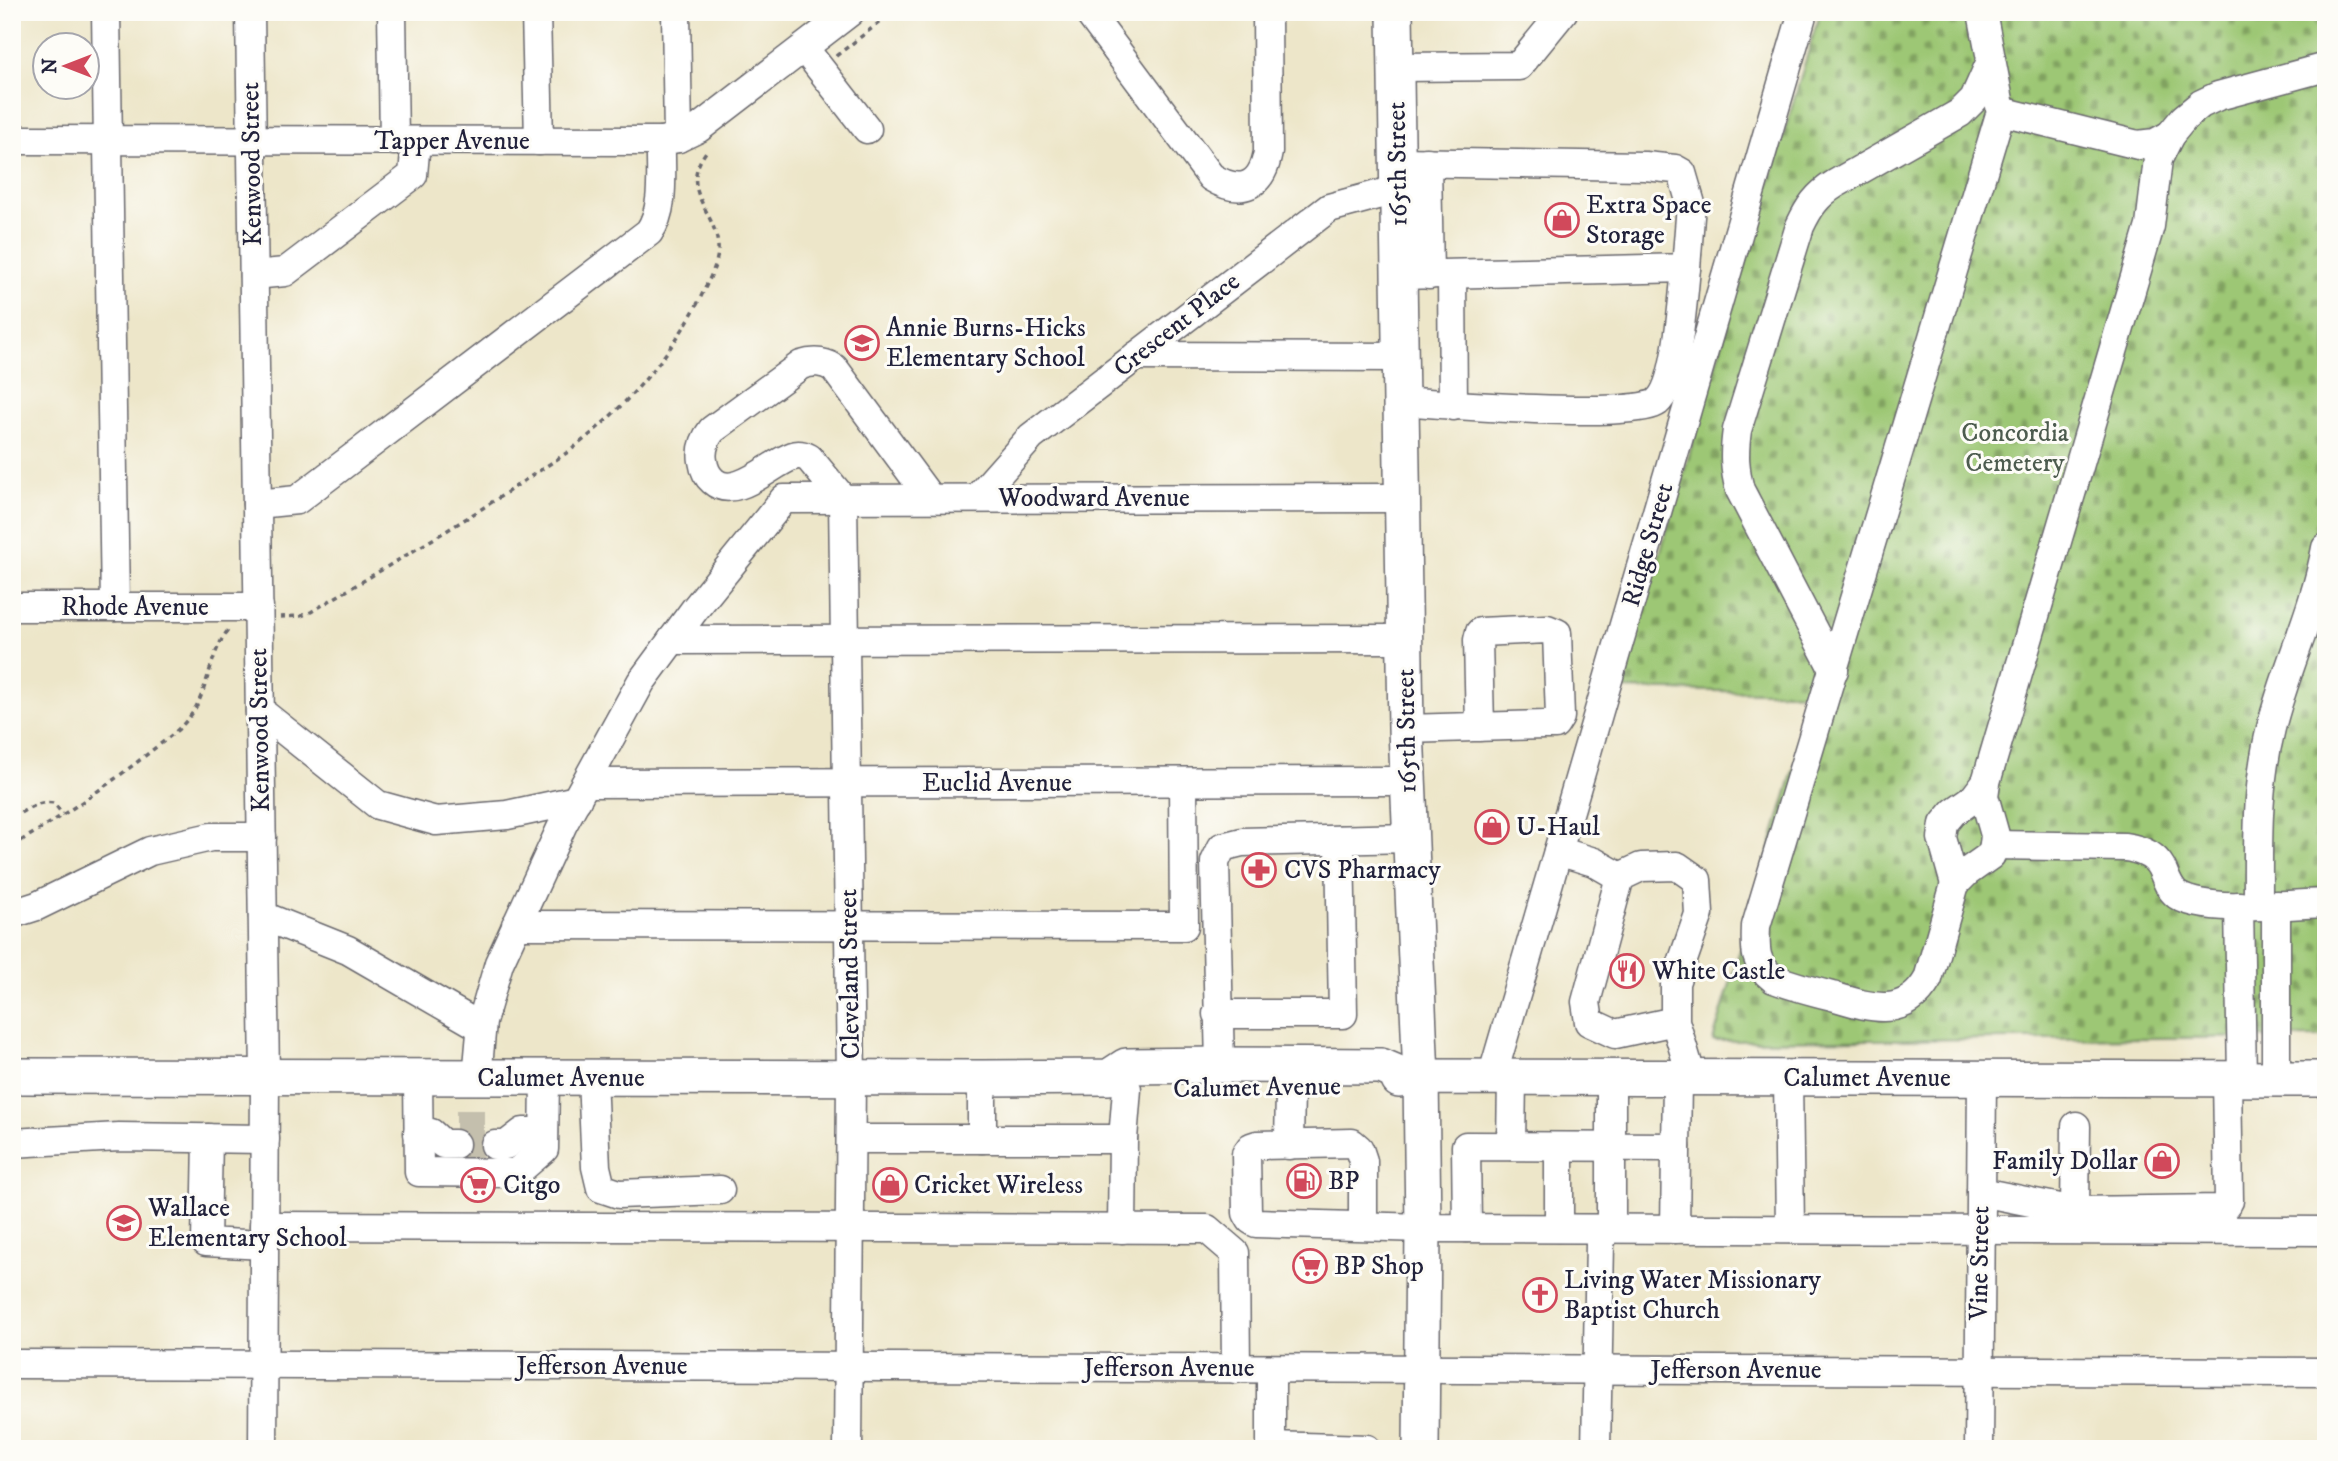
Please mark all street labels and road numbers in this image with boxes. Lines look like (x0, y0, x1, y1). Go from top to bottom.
street label: Kenwood Street (234, 82, 270, 246)
street label: 165th Street (1380, 101, 1416, 227)
street label: Tapper Avenue (374, 125, 530, 158)
street label: Crescent Place (1107, 265, 1247, 385)
street label: Ridge Street (1615, 479, 1681, 611)
street label: Woodward Avenue (997, 482, 1190, 515)
street label: Rhode Avenue (61, 591, 209, 624)
street label: Kenwood Street (242, 648, 278, 812)
street label: 165th Street (1389, 668, 1425, 794)
street label: Euclid Avenue (922, 767, 1072, 800)
street label: Cleveland Street (832, 889, 868, 1059)
street label: Calumet Avenue (477, 1062, 645, 1095)
street label: Calumet Avenue (1783, 1062, 1951, 1095)
street label: Calumet Avenue (1173, 1070, 1341, 1106)
street label: Vine Street (1962, 1206, 1997, 1321)
street label: Jefferson Avenue (514, 1350, 688, 1383)
street label: Jefferson Avenue (1081, 1352, 1255, 1385)
street label: Jefferson Avenue (1648, 1354, 1822, 1387)

